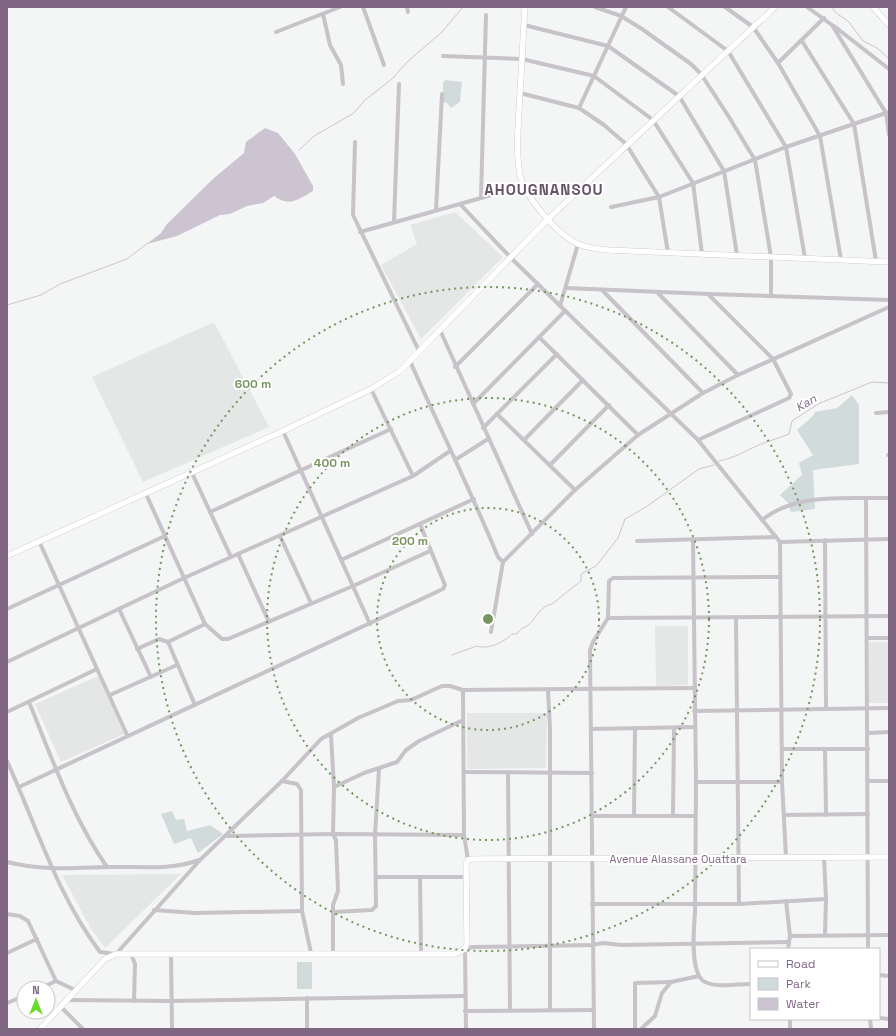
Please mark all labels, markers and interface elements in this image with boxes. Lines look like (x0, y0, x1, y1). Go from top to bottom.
district label: AHOUGNANSOU (484, 180, 604, 199)
text: 600 m (235, 376, 271, 392)
water label: Kan (793, 390, 820, 415)
text: 400 m (314, 455, 350, 471)
text: 200 m (392, 533, 428, 549)
centre of rings (481, 612, 495, 626)
street label: Avenue Alassane Ouattara (609, 852, 747, 866)
legend (750, 948, 880, 1020)
text: Road (786, 956, 815, 972)
text: Park (786, 976, 811, 992)
north arrow (16, 980, 56, 1020)
text: N (32, 983, 40, 997)
text: Water (786, 996, 820, 1012)

